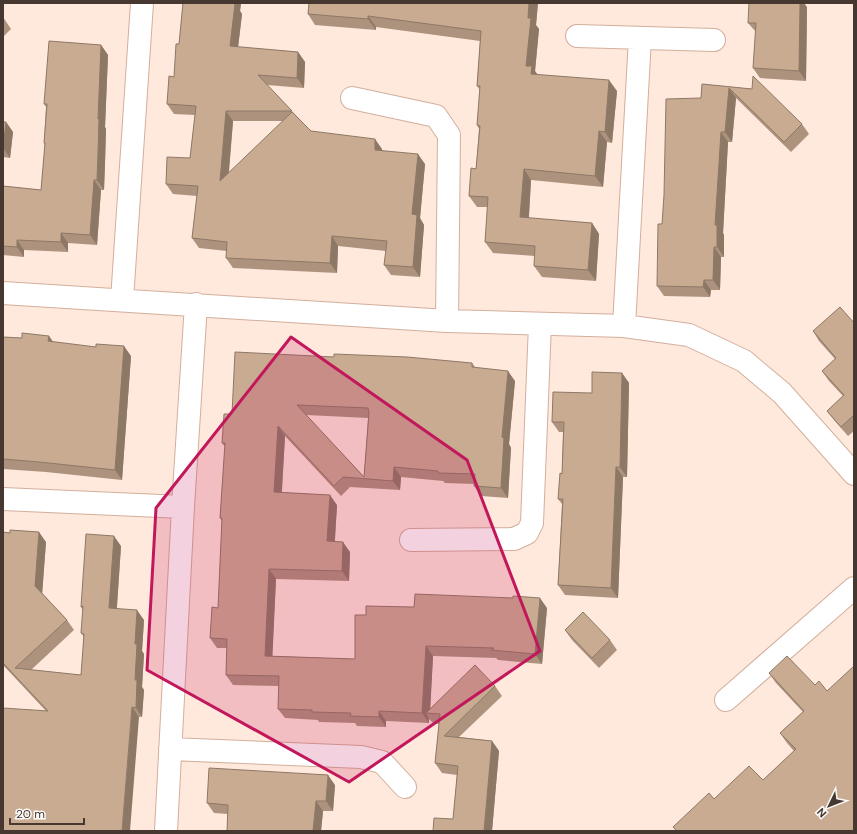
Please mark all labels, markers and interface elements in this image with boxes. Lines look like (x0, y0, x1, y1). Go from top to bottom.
north arrow (809, 786, 849, 826)
scale bar (10, 800, 84, 826)
text: N (814, 805, 830, 821)
text: 20 m (16, 806, 45, 822)

